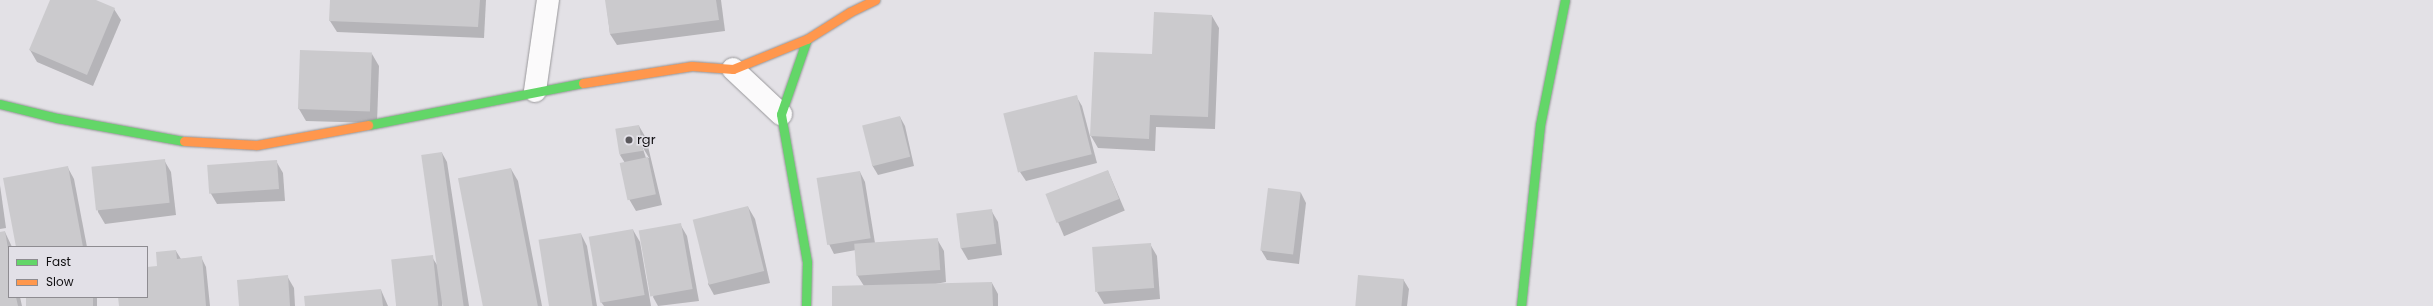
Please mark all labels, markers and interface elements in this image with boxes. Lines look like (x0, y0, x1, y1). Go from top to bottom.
place label: rgr (637, 132, 655, 148)
marker: rgr (624, 135, 634, 145)
legend (8, 246, 148, 298)
text: Fast (46, 253, 71, 270)
text: Slow (46, 273, 74, 290)

